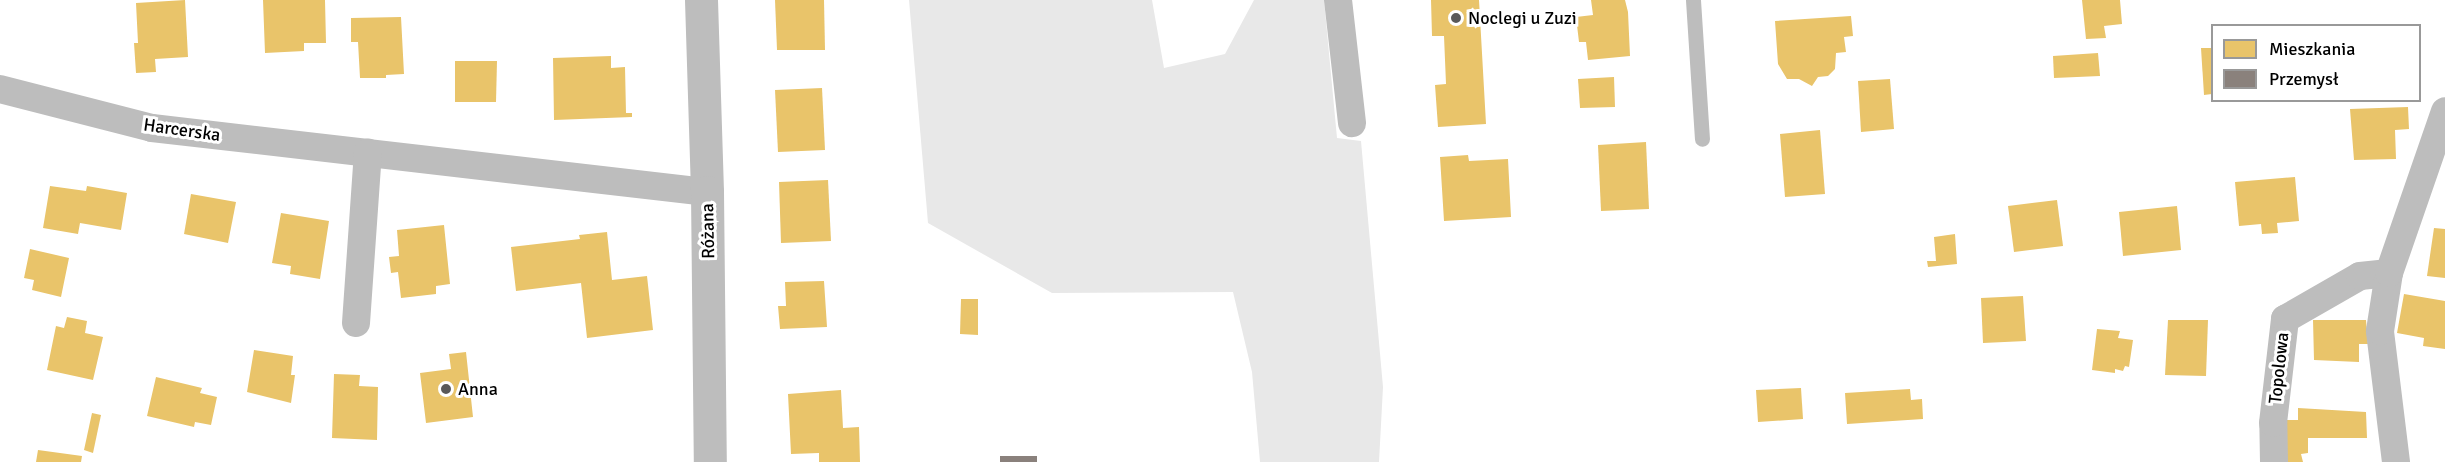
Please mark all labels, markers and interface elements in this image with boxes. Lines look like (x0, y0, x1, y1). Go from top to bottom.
place label: Noclegi u Zuzi (1468, 7, 1577, 29)
marker: Noclegi u Zuzi (1449, 11, 1463, 25)
legend (2211, 24, 2421, 102)
text: Mieszkania (2269, 38, 2355, 60)
text: Przemysł (2269, 68, 2339, 90)
street label: Harcerska (142, 114, 222, 146)
street label: Różana (697, 203, 719, 259)
street label: Topolowa (2265, 331, 2293, 405)
place label: Anna (458, 378, 498, 400)
marker: Anna (439, 382, 453, 396)

